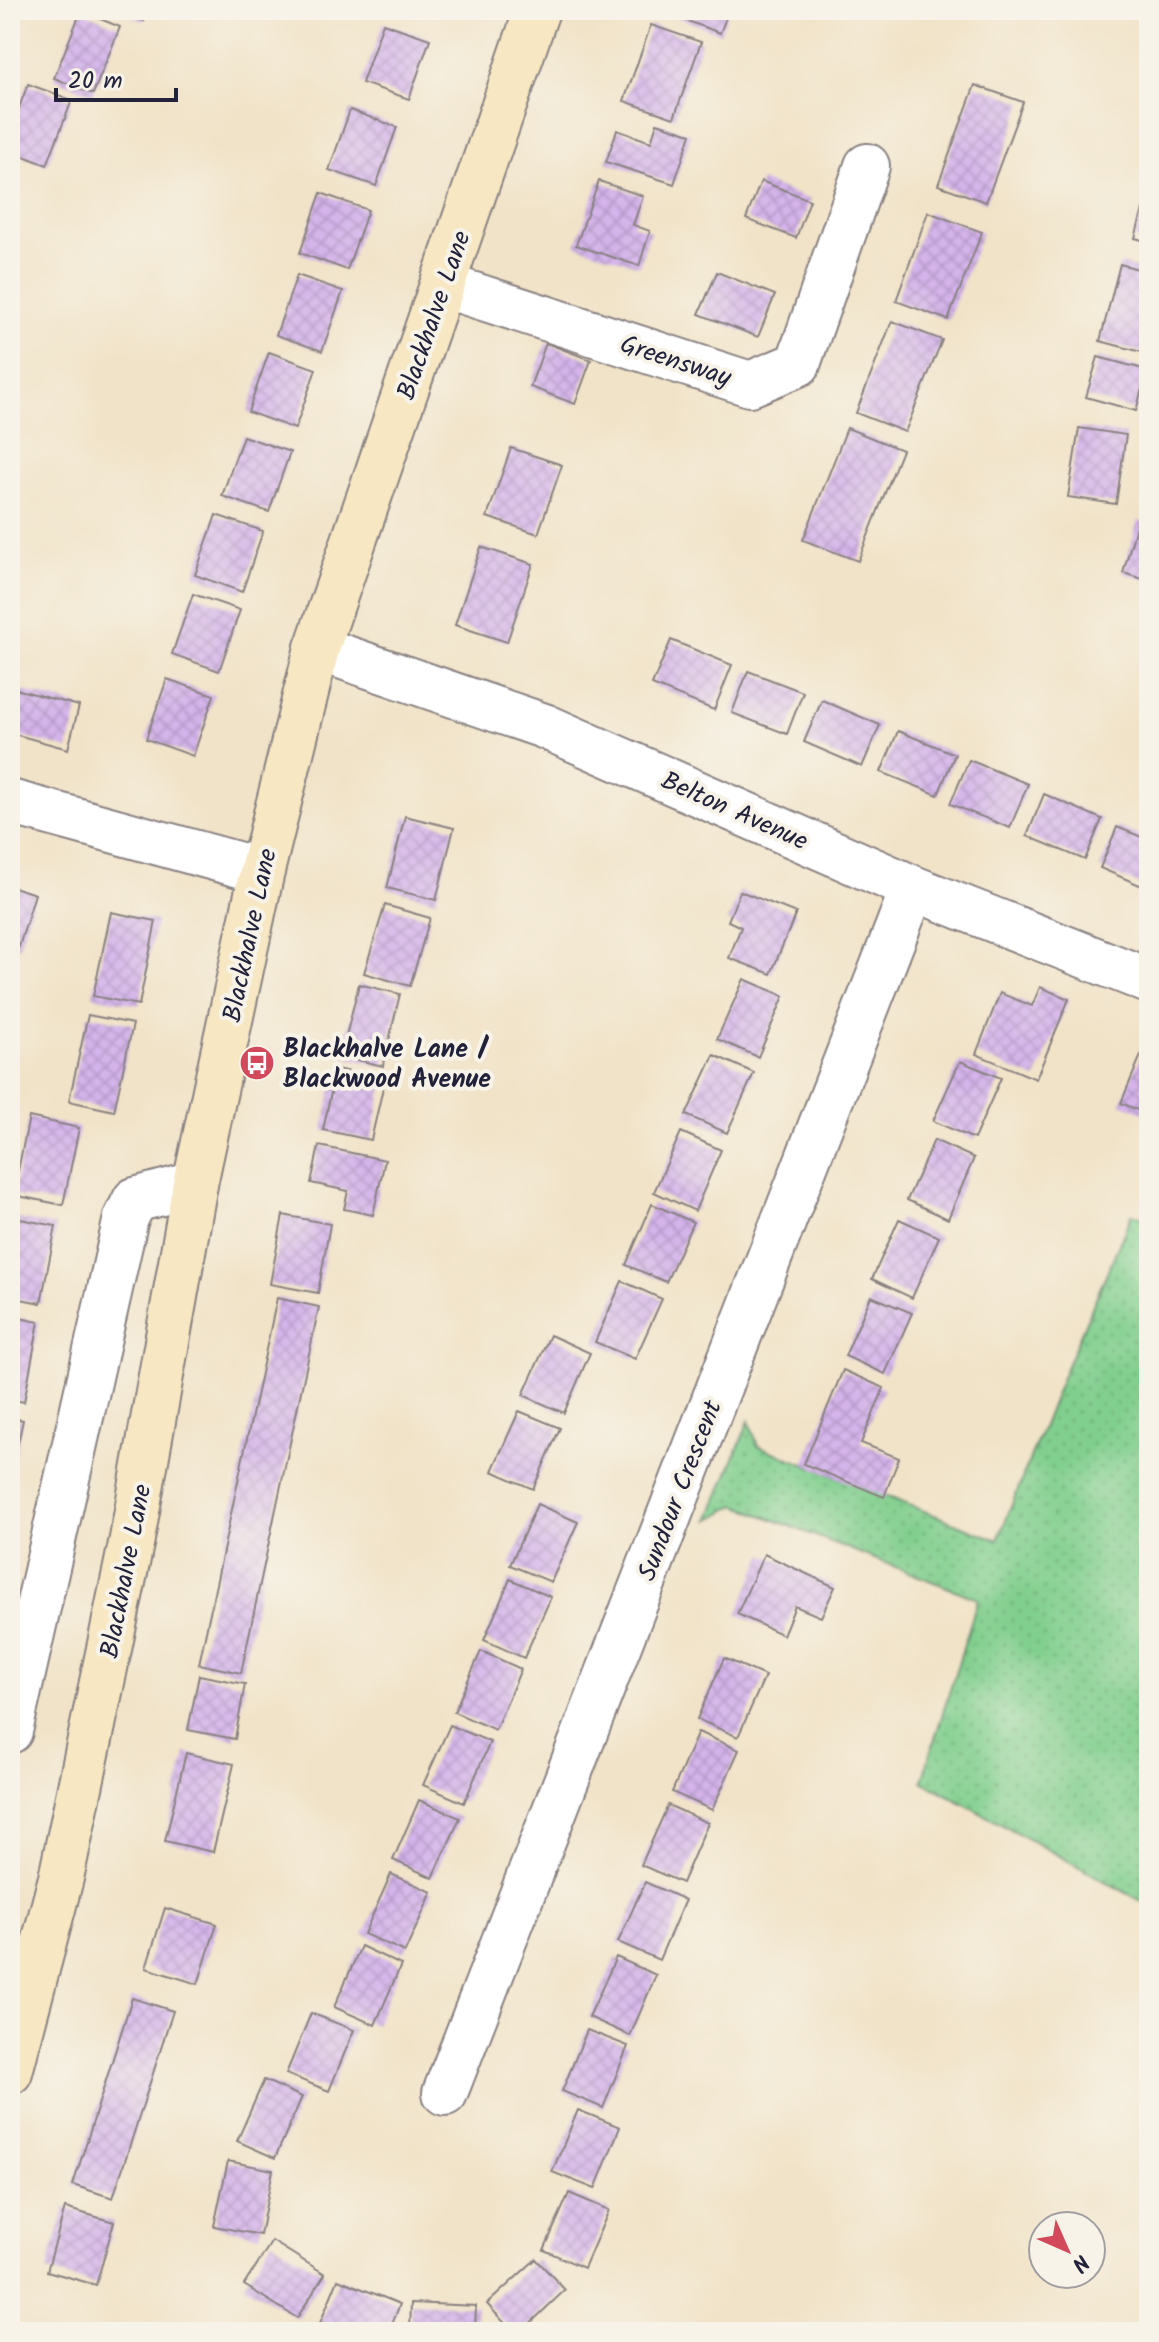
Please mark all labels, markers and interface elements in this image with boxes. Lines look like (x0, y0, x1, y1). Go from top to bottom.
scale bar (56, 52, 176, 102)
text: 20 m (68, 62, 123, 101)
street label: Blackhalve Lane (386, 225, 484, 406)
street label: Greensway (614, 324, 737, 400)
street label: Belton Avenue (654, 761, 815, 863)
street label: Blackhalve Lane (212, 844, 290, 1026)
place label: Blackhalve Lane / Blackwood Avenue (283, 1029, 491, 1101)
bus stop icon: Blackhalve Lane / Blackwood Avenue (238, 1044, 276, 1082)
street label: Sundour Crescent (627, 1393, 735, 1587)
street label: Blackhalve Lane (90, 1480, 164, 1662)
north arrow (1027, 2210, 1107, 2290)
text: N (1062, 2245, 1097, 2280)

